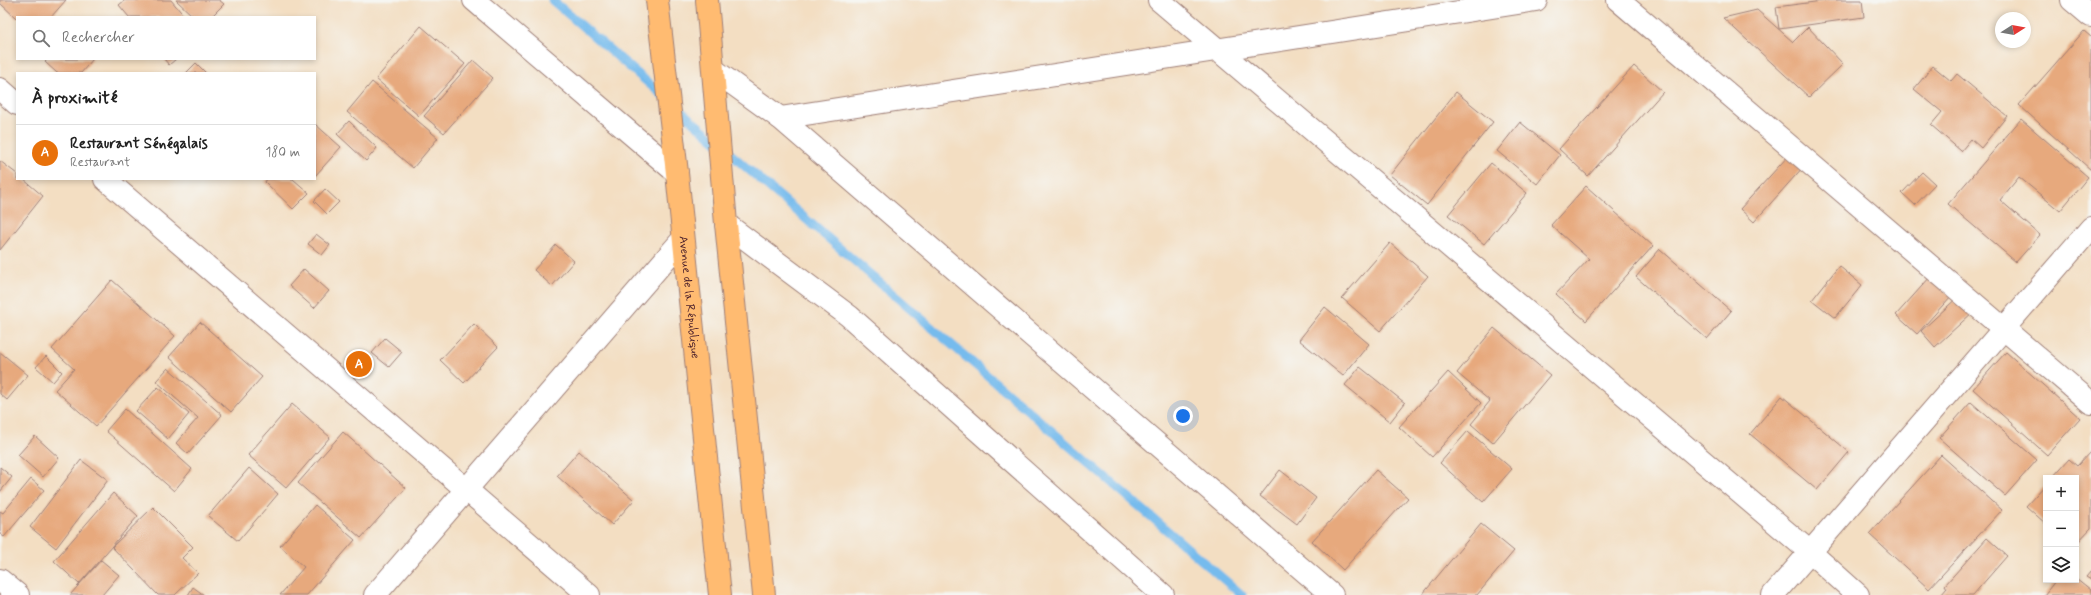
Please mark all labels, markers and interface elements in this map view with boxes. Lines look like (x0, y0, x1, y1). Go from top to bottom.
north arrow (1995, 12, 2031, 48)
search box (16, 16, 316, 60)
icon: search (30, 27, 52, 49)
text: Rechercher (62, 28, 135, 48)
text: À proximité (32, 87, 117, 109)
text: Restaurant Sénégalais (70, 134, 208, 154)
text: A (41, 144, 49, 161)
text: 180 m (265, 144, 300, 161)
text: Restaurant (70, 154, 130, 171)
street label: Avenue de la République (674, 235, 703, 359)
pin: A (346, 349, 372, 379)
your location (1173, 406, 1193, 426)
map controls (2043, 475, 2079, 583)
button: + (2043, 475, 2079, 511)
button: − (2043, 511, 2079, 547)
button: layers (2043, 547, 2079, 583)

